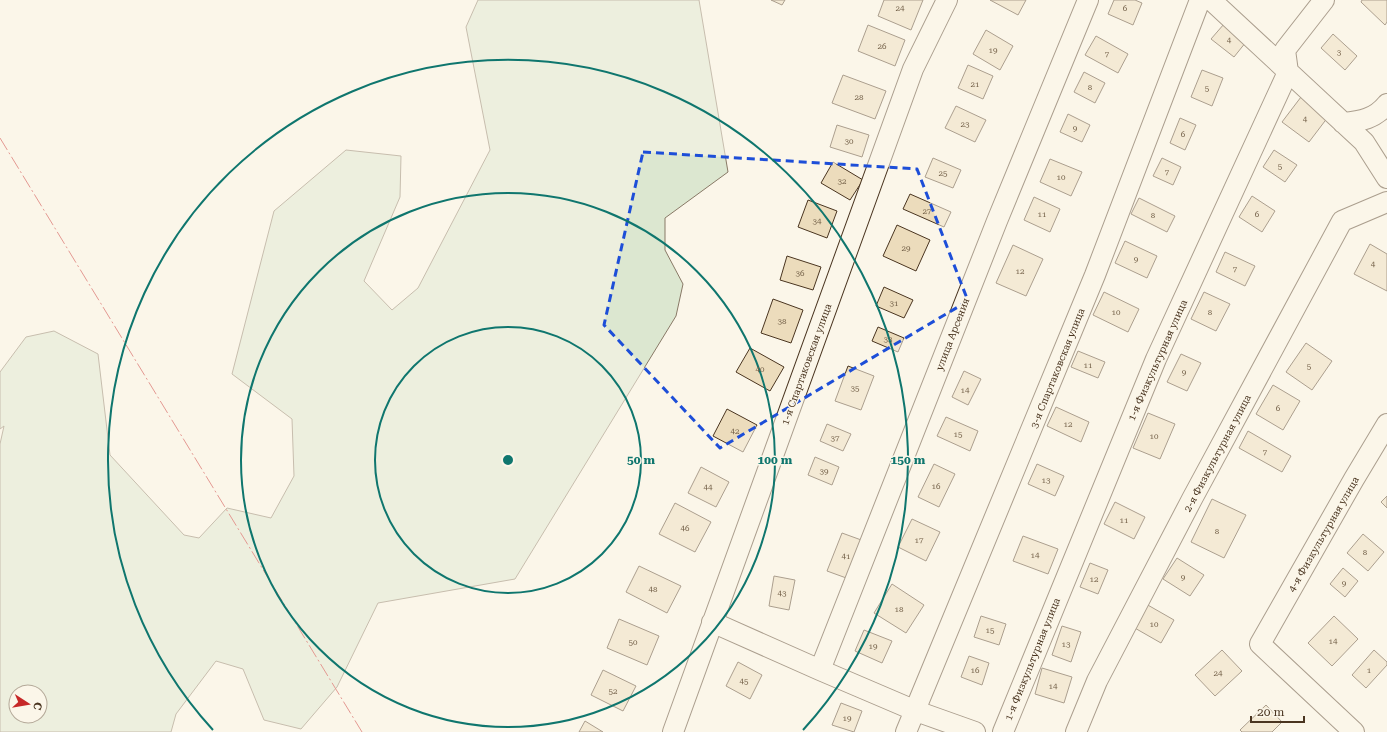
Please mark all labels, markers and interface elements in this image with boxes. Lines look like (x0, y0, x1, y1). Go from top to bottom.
house number: 24 (896, 4, 905, 13)
house number: 6 (1123, 4, 1128, 13)
house number: 4 (1227, 36, 1232, 45)
house number: 26 (878, 42, 887, 51)
house number: 19 (989, 46, 998, 55)
house number: 3 (1337, 48, 1342, 57)
house number: 7 (1105, 50, 1110, 59)
house number: 21 (971, 80, 980, 89)
house number: 8 (1088, 83, 1093, 92)
house number: 5 (1205, 84, 1210, 93)
house number: 28 (855, 93, 864, 102)
house number: 4 (1303, 115, 1308, 124)
house number: 23 (961, 120, 970, 129)
house number: 9 (1073, 124, 1078, 133)
house number: 6 (1181, 130, 1186, 139)
house number: 30 (845, 137, 854, 146)
house number: 5 (1278, 162, 1283, 171)
house number: 7 (1165, 168, 1170, 177)
house number: 25 (939, 169, 948, 178)
house number: 10 (1057, 173, 1066, 182)
house number: 32 (838, 177, 847, 186)
house number: 27 (923, 207, 932, 216)
house number: 11 (1038, 210, 1047, 219)
house number: 6 (1255, 210, 1260, 219)
house number: 8 (1151, 211, 1156, 220)
house number: 34 (813, 217, 822, 226)
house number: 29 (902, 244, 911, 253)
house number: 9 (1134, 255, 1139, 264)
house number: 4 (1371, 260, 1376, 269)
house number: 7 (1233, 265, 1238, 274)
house number: 12 (1016, 267, 1025, 276)
house number: 36 (796, 269, 805, 278)
street label: улица Арсения (934, 296, 971, 372)
street label: 1-я Физкультурная улица (1126, 297, 1189, 422)
house number: 31 (890, 299, 899, 308)
street label: 1-я Спартаковская улица (779, 301, 834, 426)
street label: 3-я Спартаковская улица (1028, 306, 1087, 430)
house number: 10 (1112, 308, 1121, 317)
house number: 8 (1208, 308, 1213, 317)
house number: 38 (778, 317, 787, 326)
house number: 33 (884, 335, 893, 344)
house number: 11 (1084, 361, 1093, 370)
house number: 5 (1307, 362, 1312, 371)
house number: 40 (756, 365, 765, 374)
house number: 9 (1182, 368, 1187, 377)
house number: 35 (851, 384, 860, 393)
house number: 14 (961, 386, 970, 395)
street label: 2-я Физкультурная улица (1182, 392, 1253, 514)
house number: 6 (1276, 404, 1281, 413)
house number: 12 (1064, 420, 1073, 429)
house number: 42 (731, 427, 740, 436)
house number: 15 (954, 430, 963, 439)
house number: 10 (1150, 432, 1159, 441)
house number: 37 (831, 434, 840, 443)
house number: 7 (1263, 448, 1268, 457)
centre of rings (501, 453, 515, 467)
text: 50 m (627, 453, 655, 467)
text: 100 m (758, 453, 793, 467)
text: 150 m (891, 453, 926, 467)
house number: 39 (820, 467, 829, 476)
street label: 4-я Физкультурная улица (1286, 474, 1361, 594)
house number: 13 (1042, 476, 1051, 485)
house number: 16 (932, 482, 941, 491)
house number: 44 (704, 483, 713, 492)
house number: 11 (1120, 516, 1129, 525)
house number: 46 (681, 524, 690, 533)
house number: 8 (1215, 527, 1220, 536)
house number: 17 (915, 536, 924, 545)
house number: 8 (1363, 548, 1368, 557)
house number: 14 (1031, 551, 1040, 560)
house number: 41 (842, 552, 851, 561)
house number: 9 (1181, 573, 1186, 582)
house number: 12 (1090, 575, 1099, 584)
house number: 9 (1342, 579, 1347, 588)
house number: 48 (649, 585, 658, 594)
house number: 43 (778, 589, 787, 598)
street label: 1-я Физкультурная улица (1003, 596, 1062, 722)
house number: 18 (895, 605, 904, 614)
house number: 10 (1150, 620, 1159, 629)
house number: 15 (986, 626, 995, 635)
house number: 14 (1329, 637, 1338, 646)
house number: 50 (629, 638, 638, 647)
house number: 13 (1062, 640, 1071, 649)
house number: 19 (869, 642, 878, 651)
house number: 16 (971, 666, 980, 675)
house number: 1 (1367, 666, 1372, 675)
house number: 24 (1214, 669, 1223, 678)
house number: 45 (740, 677, 749, 686)
house number: 14 (1049, 682, 1058, 691)
north arrow (8, 684, 48, 724)
house number: 52 (609, 687, 618, 696)
scale bar (1251, 698, 1304, 724)
text: С (30, 701, 44, 711)
text: 20 m (1257, 705, 1284, 719)
house number: 19 (843, 714, 852, 723)

